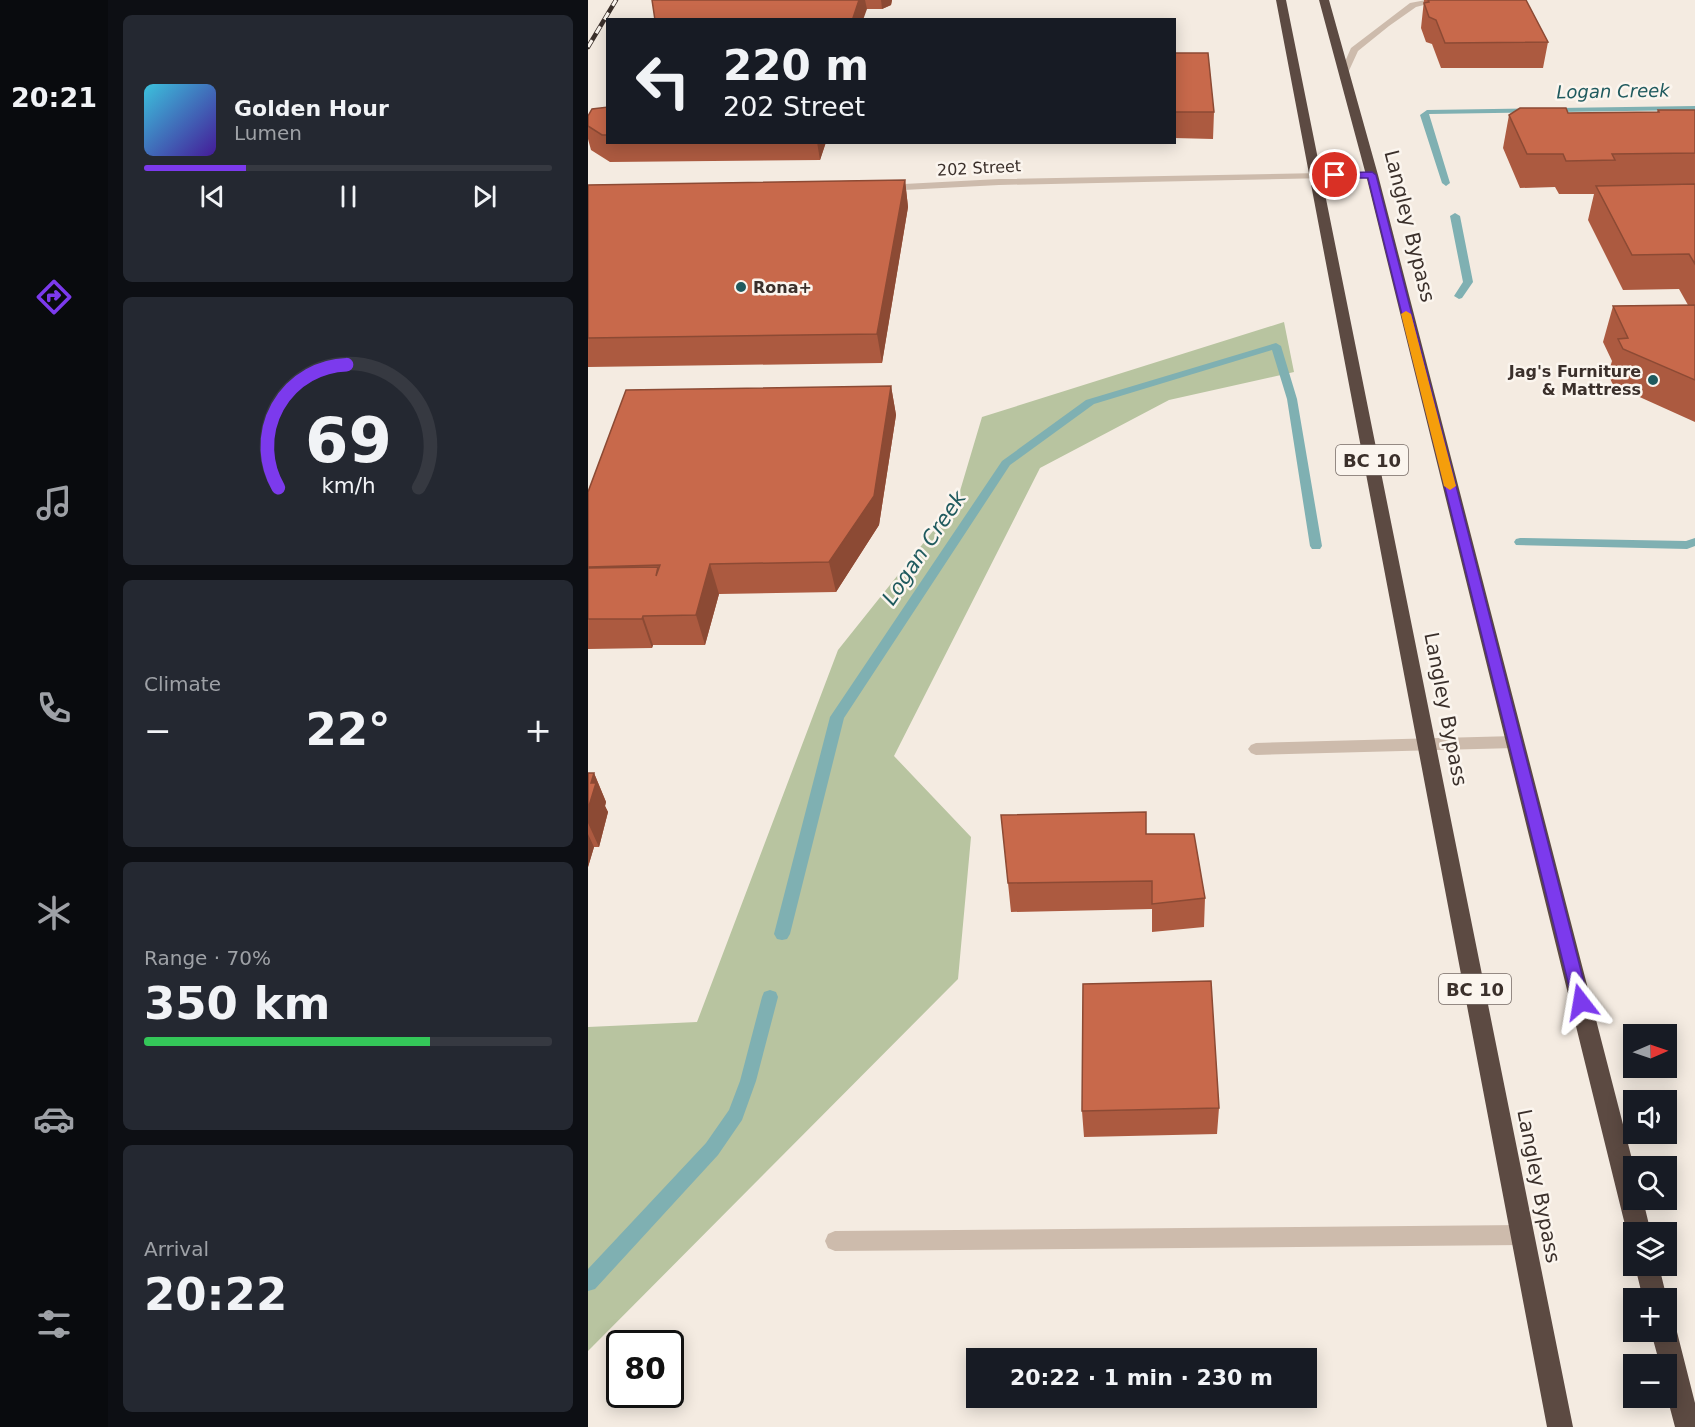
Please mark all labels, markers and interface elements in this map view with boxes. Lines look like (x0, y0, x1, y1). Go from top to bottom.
text: 220 m (723, 41, 869, 90)
icon: left (624, 42, 702, 120)
water label: Logan Creek (1556, 79, 1671, 102)
text: 20:21 (11, 82, 97, 113)
text: 202 Street (723, 91, 865, 122)
text: Golden Hour (234, 96, 389, 121)
text: Lumen (234, 121, 302, 145)
street label: Langley Bypass (1379, 147, 1441, 305)
pin (1309, 149, 1360, 200)
street label: 202 Street (936, 156, 1022, 180)
icon: arrive (1318, 158, 1351, 191)
icon: previous (196, 180, 229, 213)
icon: pause (332, 180, 365, 213)
icon: next (468, 180, 501, 213)
icon: directions (33, 276, 75, 318)
place label: Rona+ (753, 278, 812, 297)
marker: Rona+ (734, 280, 748, 294)
place label: Jag's Furniture & Mattress (1508, 362, 1641, 399)
marker: Jag's Furniture & Mattress (1646, 373, 1660, 387)
text: 69 (305, 404, 391, 477)
road number: BC 10 (1336, 445, 1408, 475)
text: km/h (321, 474, 375, 499)
icon: music (33, 482, 75, 524)
water label: Logan Creek (877, 486, 971, 609)
street label: Langley Bypass (1419, 630, 1473, 788)
text: Climate (144, 672, 221, 696)
icon: phone (33, 687, 75, 729)
text: 22° (305, 703, 391, 756)
text: − (144, 711, 172, 750)
text: + (524, 711, 552, 750)
icon: climate (33, 892, 75, 934)
text: Range · 70% (144, 946, 271, 970)
position arrow (1549, 970, 1613, 1034)
road number: BC 10 (1439, 974, 1511, 1004)
text: 350 km (144, 977, 330, 1030)
north arrow (1623, 1024, 1677, 1078)
map controls (1623, 1024, 1677, 1408)
button: sound (1623, 1090, 1677, 1144)
icon: car (33, 1098, 75, 1140)
street label: Langley Bypass (1512, 1107, 1566, 1265)
button: search (1623, 1156, 1677, 1210)
button: layers (1623, 1222, 1677, 1276)
text: Arrival (144, 1237, 209, 1261)
text: 20:22 (144, 1268, 287, 1321)
button: + (1623, 1288, 1677, 1342)
icon: filters (33, 1303, 75, 1345)
speed limit sign: 80 (606, 1330, 684, 1408)
button: − (1623, 1354, 1677, 1408)
text: 20:22 · 1 min · 230 m (1010, 1365, 1273, 1390)

